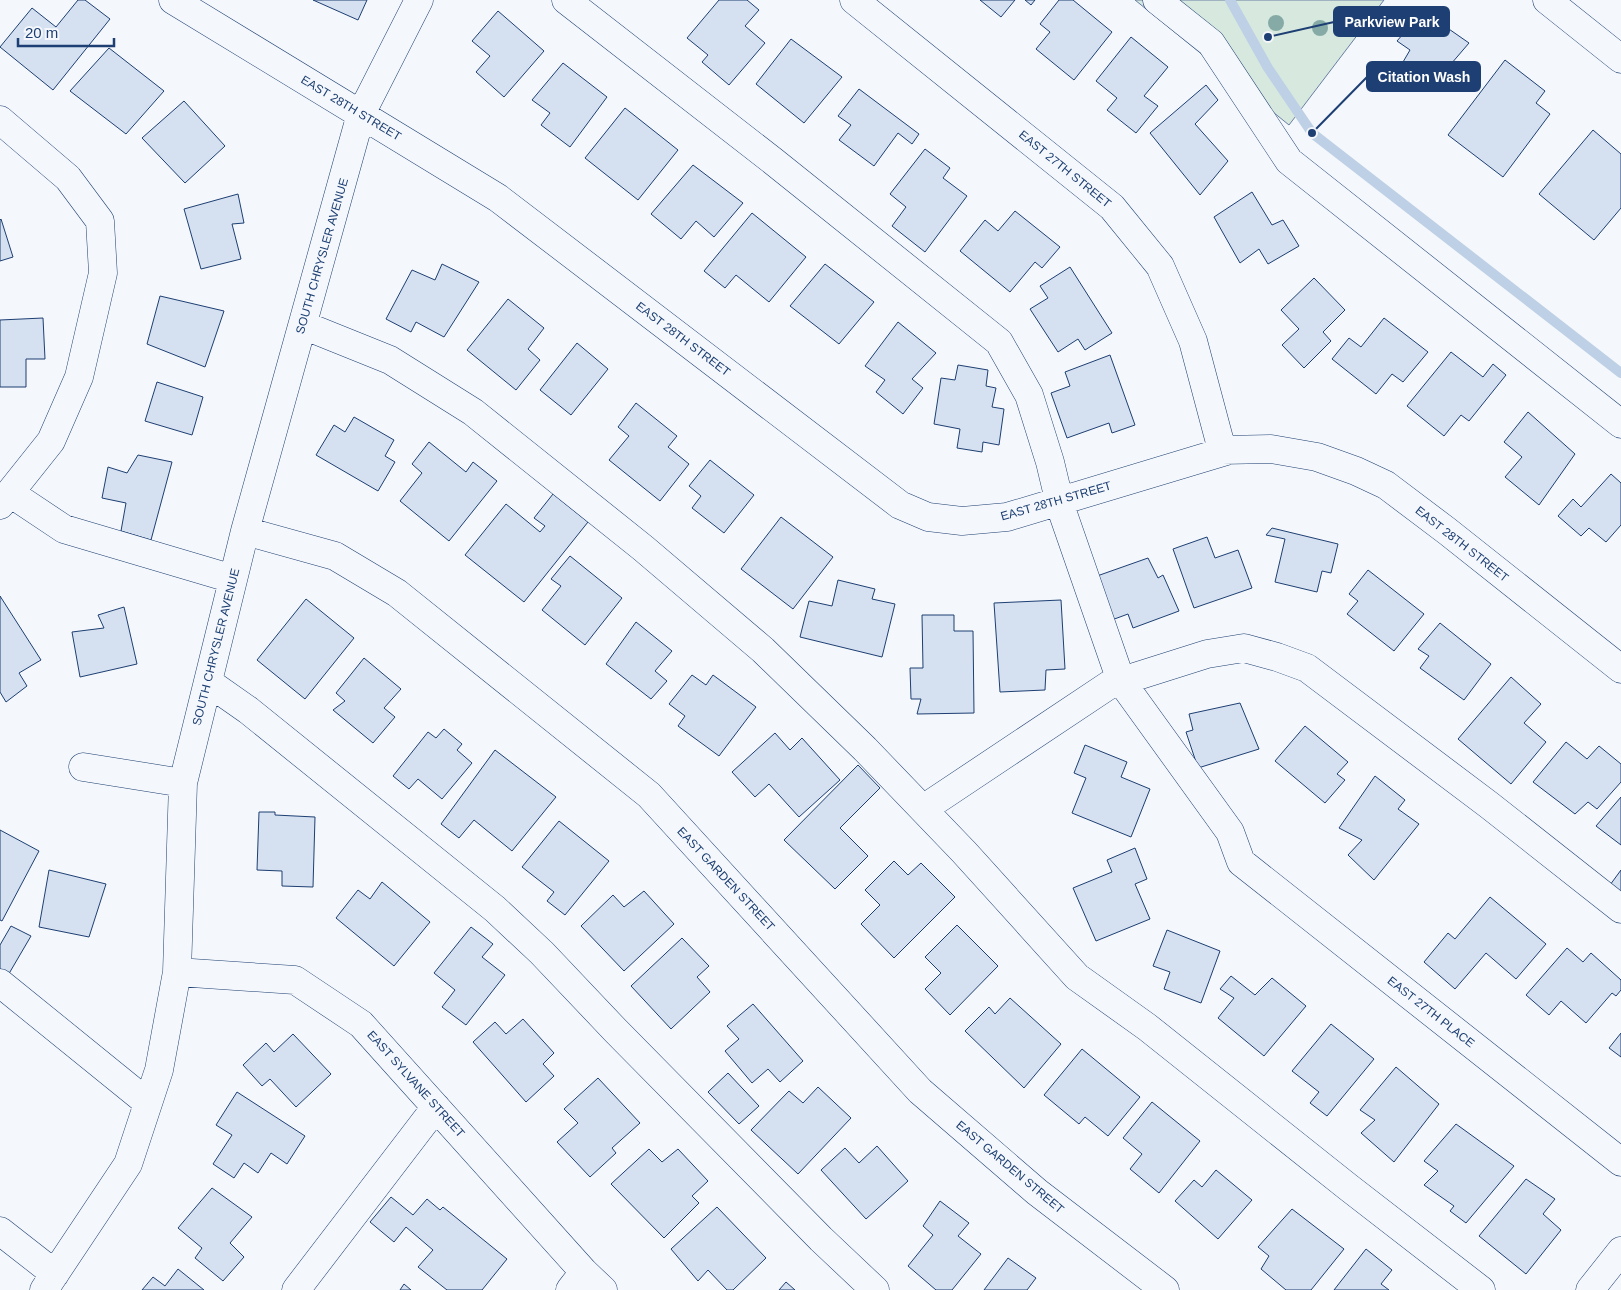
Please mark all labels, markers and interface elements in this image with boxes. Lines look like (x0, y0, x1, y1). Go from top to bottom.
callout: Parkview Park (1334, 7, 1449, 36)
text: Parkview Park (1345, 14, 1440, 30)
scale bar (18, 15, 114, 47)
text: 20 m (25, 24, 58, 41)
callout: Citation Wash (1367, 62, 1480, 91)
text: Citation Wash (1378, 69, 1470, 85)
street label: EAST 28TH STREET (298, 73, 404, 144)
street label: EAST 27TH STREET (1016, 128, 1114, 211)
street label: SOUTH CHRYSLER AVENUE (293, 176, 351, 336)
street label: EAST 28TH STREET (633, 299, 733, 379)
street label: EAST 28TH STREET (999, 478, 1114, 524)
street label: EAST 28TH STREET (1413, 503, 1512, 585)
street label: SOUTH CHRYSLER AVENUE (190, 567, 242, 727)
street label: EAST GARDEN STREET (674, 824, 778, 934)
street label: EAST 27TH PLACE (1385, 974, 1477, 1050)
street label: EAST SYLVANE STREET (364, 1028, 468, 1141)
street label: EAST GARDEN STREET (953, 1118, 1067, 1217)

